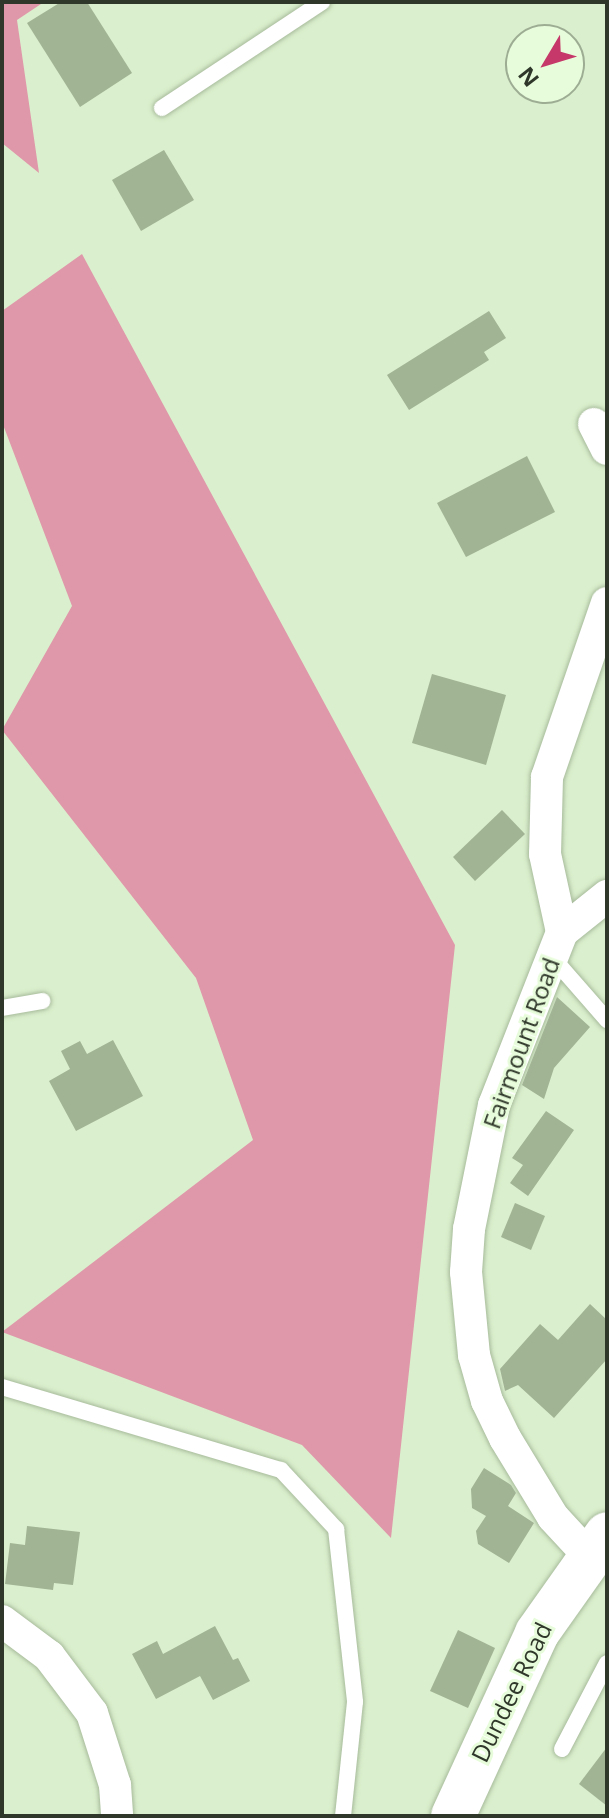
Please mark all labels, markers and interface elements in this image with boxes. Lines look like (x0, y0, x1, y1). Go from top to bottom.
north arrow (505, 24, 585, 104)
text: N (510, 61, 545, 94)
street label: Fairmount Road (477, 954, 565, 1132)
street label: Dundee Road (465, 1617, 557, 1767)

